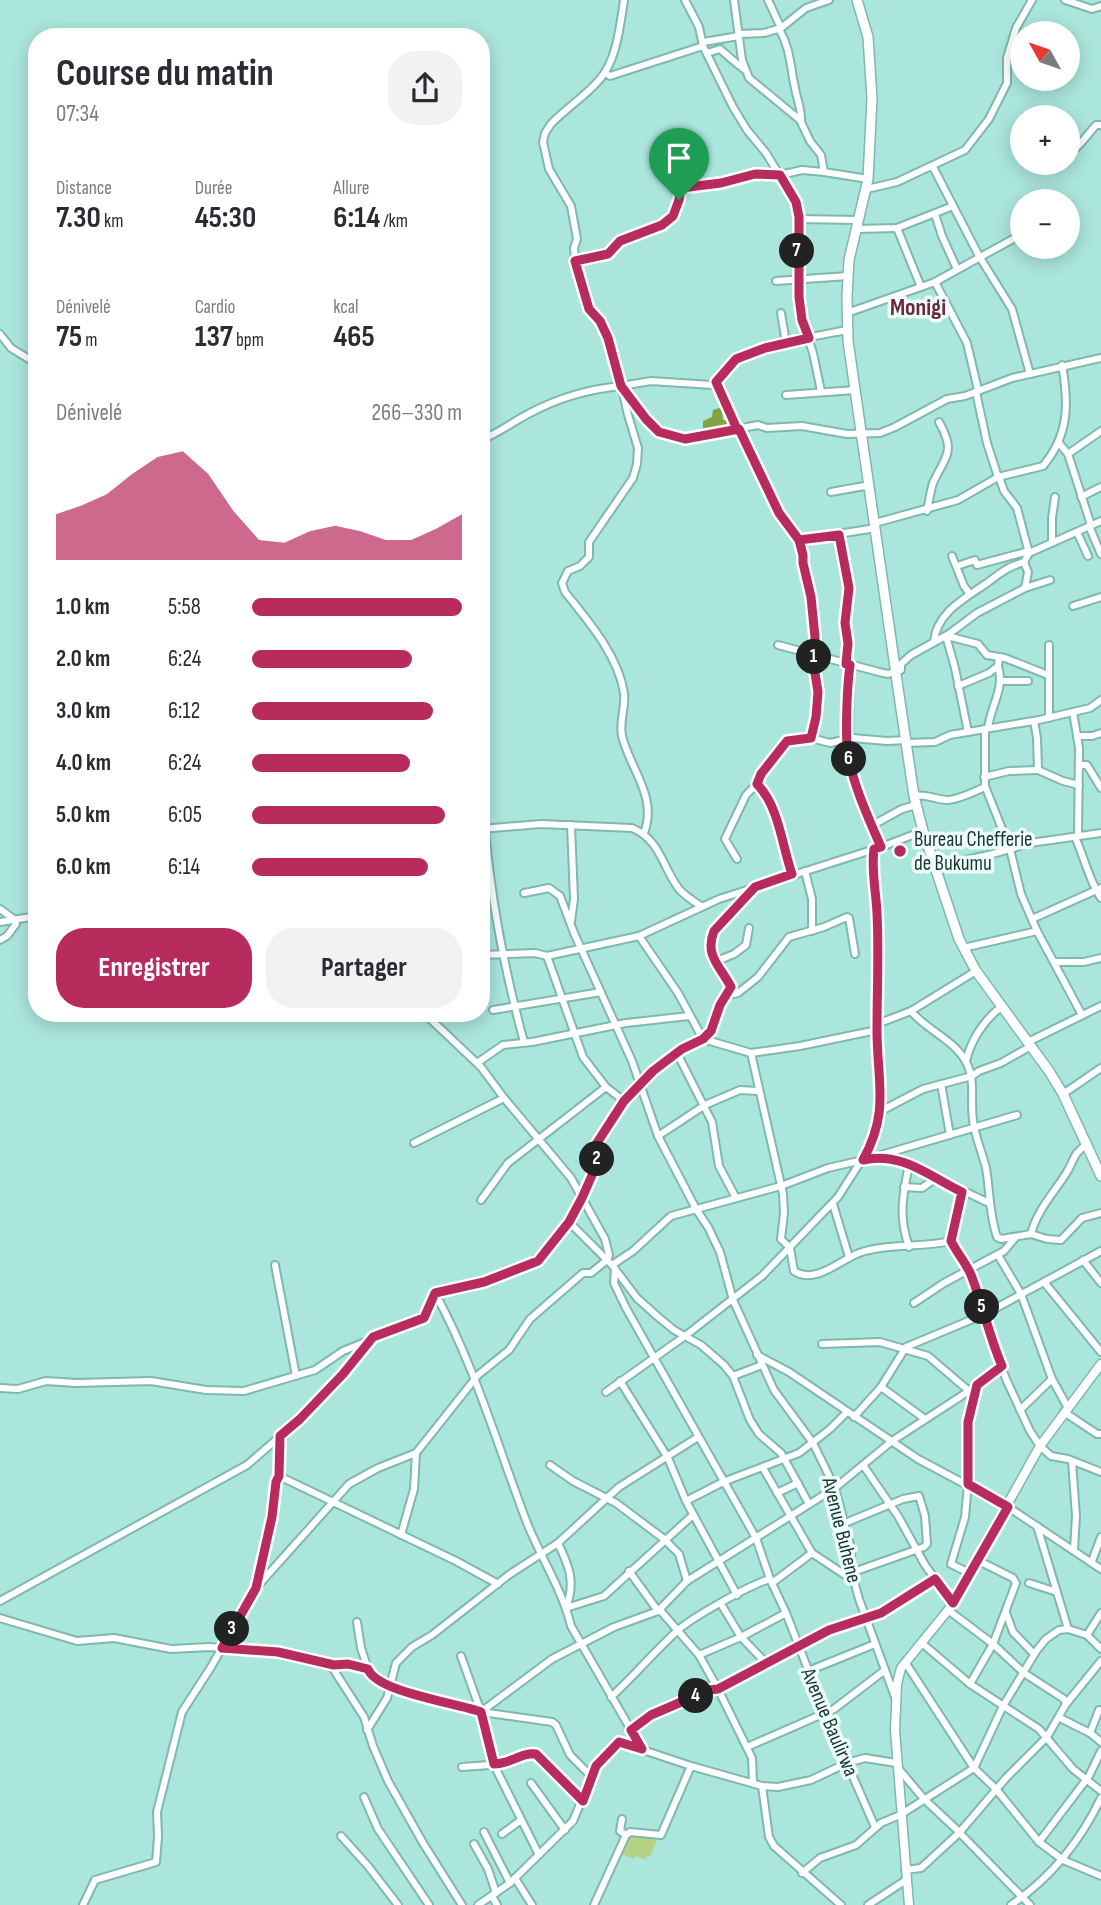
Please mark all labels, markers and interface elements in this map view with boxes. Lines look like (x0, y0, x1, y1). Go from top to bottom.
north arrow (1010, 21, 1080, 91)
map controls (1010, 21, 1080, 259)
text: Course du matin (56, 51, 274, 96)
button: share (388, 51, 462, 125)
text: 07:34 (56, 100, 99, 128)
button: + (1010, 105, 1080, 175)
pin (649, 128, 709, 200)
icon: arrive (660, 139, 698, 177)
text: Distance (56, 177, 112, 200)
text: Durée (195, 177, 232, 200)
text: Allure (333, 177, 370, 200)
button: − (1010, 189, 1080, 259)
text: 7.30 (56, 200, 101, 236)
text: 45:30 (195, 200, 256, 236)
text: 6:14 (333, 200, 380, 236)
text: km (101, 210, 123, 233)
text: /km (380, 210, 408, 233)
pin: 7 (780, 233, 814, 268)
text: 7 (792, 239, 801, 262)
district label: Monigi (890, 293, 946, 322)
text: Dénivelé (56, 296, 111, 319)
text: Cardio (195, 296, 235, 319)
text: kcal (333, 296, 358, 319)
text: 75 (56, 319, 82, 355)
text: 137 (195, 319, 233, 355)
text: 465 (333, 319, 375, 355)
text: m (82, 329, 97, 352)
text: bpm (233, 329, 264, 352)
text: Dénivelé (56, 399, 122, 427)
text: 266–330 m (372, 399, 462, 427)
text: 1.0 km (56, 593, 110, 621)
text: 5:58 (168, 593, 201, 621)
pin: 1 (796, 640, 832, 674)
text: 2.0 km (56, 645, 110, 673)
text: 6:24 (168, 645, 201, 673)
text: 1 (810, 645, 817, 668)
text: 3.0 km (56, 697, 111, 725)
text: 6:12 (168, 697, 200, 725)
pin: 6 (832, 742, 866, 776)
text: 6 (844, 747, 853, 770)
text: 4.0 km (56, 749, 111, 777)
text: 6:24 (168, 749, 201, 777)
text: 5.0 km (56, 801, 110, 829)
text: 6:05 (168, 801, 202, 829)
place label: Bureau Chefferie de Bukumu (914, 827, 1032, 876)
marker: Bureau Chefferie de Bukumu (892, 843, 908, 859)
text: 6.0 km (56, 853, 111, 881)
text: 6:14 (168, 853, 200, 881)
button: Enregistrer (56, 928, 252, 1008)
button: Partager (266, 928, 462, 1008)
pin: 2 (580, 1142, 614, 1176)
text: 2 (592, 1147, 601, 1170)
pin: 5 (964, 1290, 1000, 1324)
text: 5 (977, 1295, 986, 1318)
street label: Avenue Buhene (816, 1474, 867, 1585)
pin: 3 (215, 1612, 250, 1646)
text: 3 (227, 1617, 236, 1640)
street label: Avenue Baulirwa (795, 1663, 864, 1780)
pin: 4 (678, 1678, 714, 1714)
text: 4 (691, 1684, 700, 1707)

